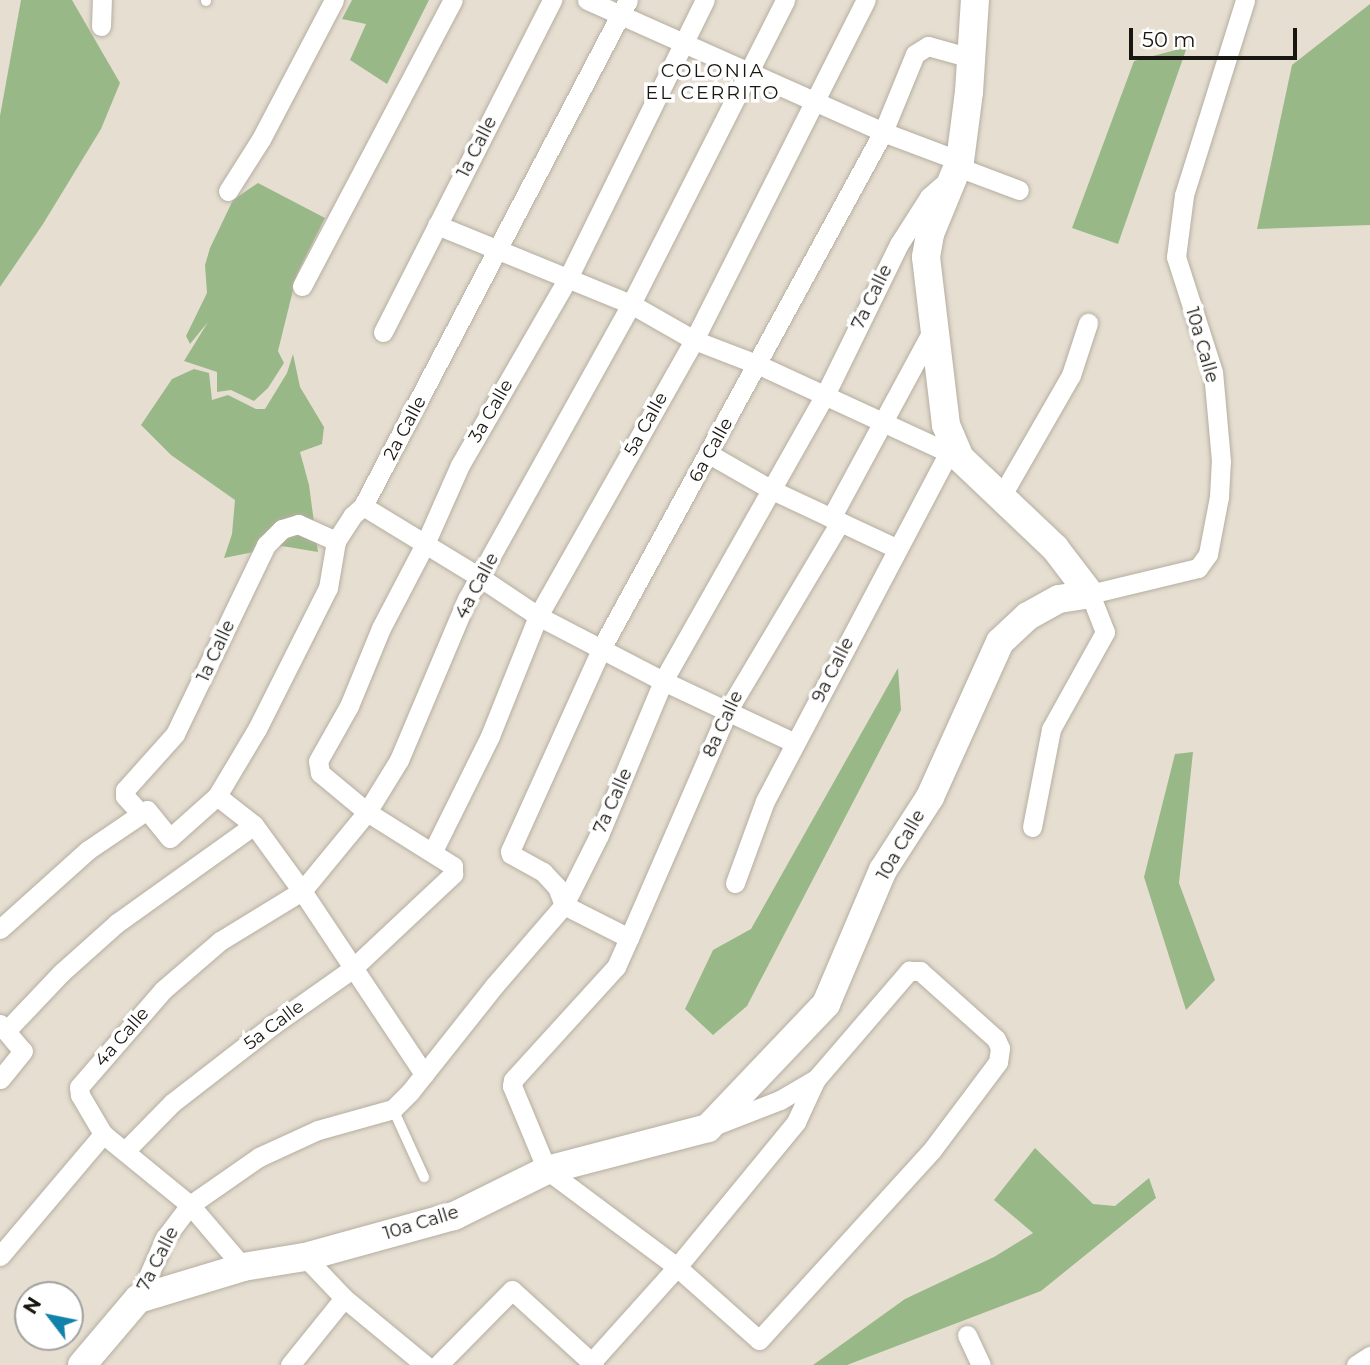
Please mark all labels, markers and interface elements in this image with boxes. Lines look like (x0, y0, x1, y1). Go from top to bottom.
scale bar (1132, 14, 1300, 58)
text: 50 m (1142, 27, 1196, 52)
district label: COLONIA EL CERRITO (647, 60, 779, 104)
street label: 1a Calle (452, 113, 502, 181)
street label: 7a Calle (847, 261, 897, 333)
street label: 10a Calle (1181, 305, 1223, 385)
street label: 3a Calle (464, 376, 518, 446)
street label: 5a Calle (620, 388, 672, 460)
street label: 2a Calle (379, 392, 431, 464)
street label: 6a Calle (685, 414, 737, 486)
street label: 4a Calle (451, 549, 503, 623)
street label: 1a Calle (192, 617, 240, 685)
street label: 9a Calle (807, 634, 859, 706)
street label: 8a Calle (698, 687, 748, 761)
street label: 7a Calle (589, 765, 637, 837)
street label: 10a Calle (872, 806, 930, 884)
street label: 5a Calle (240, 996, 308, 1054)
street label: 4a Calle (90, 1003, 154, 1071)
street label: 10a Calle (381, 1201, 461, 1245)
street label: 7a Calle (133, 1223, 183, 1295)
north arrow (14, 1281, 84, 1351)
text: N (19, 1293, 46, 1318)

